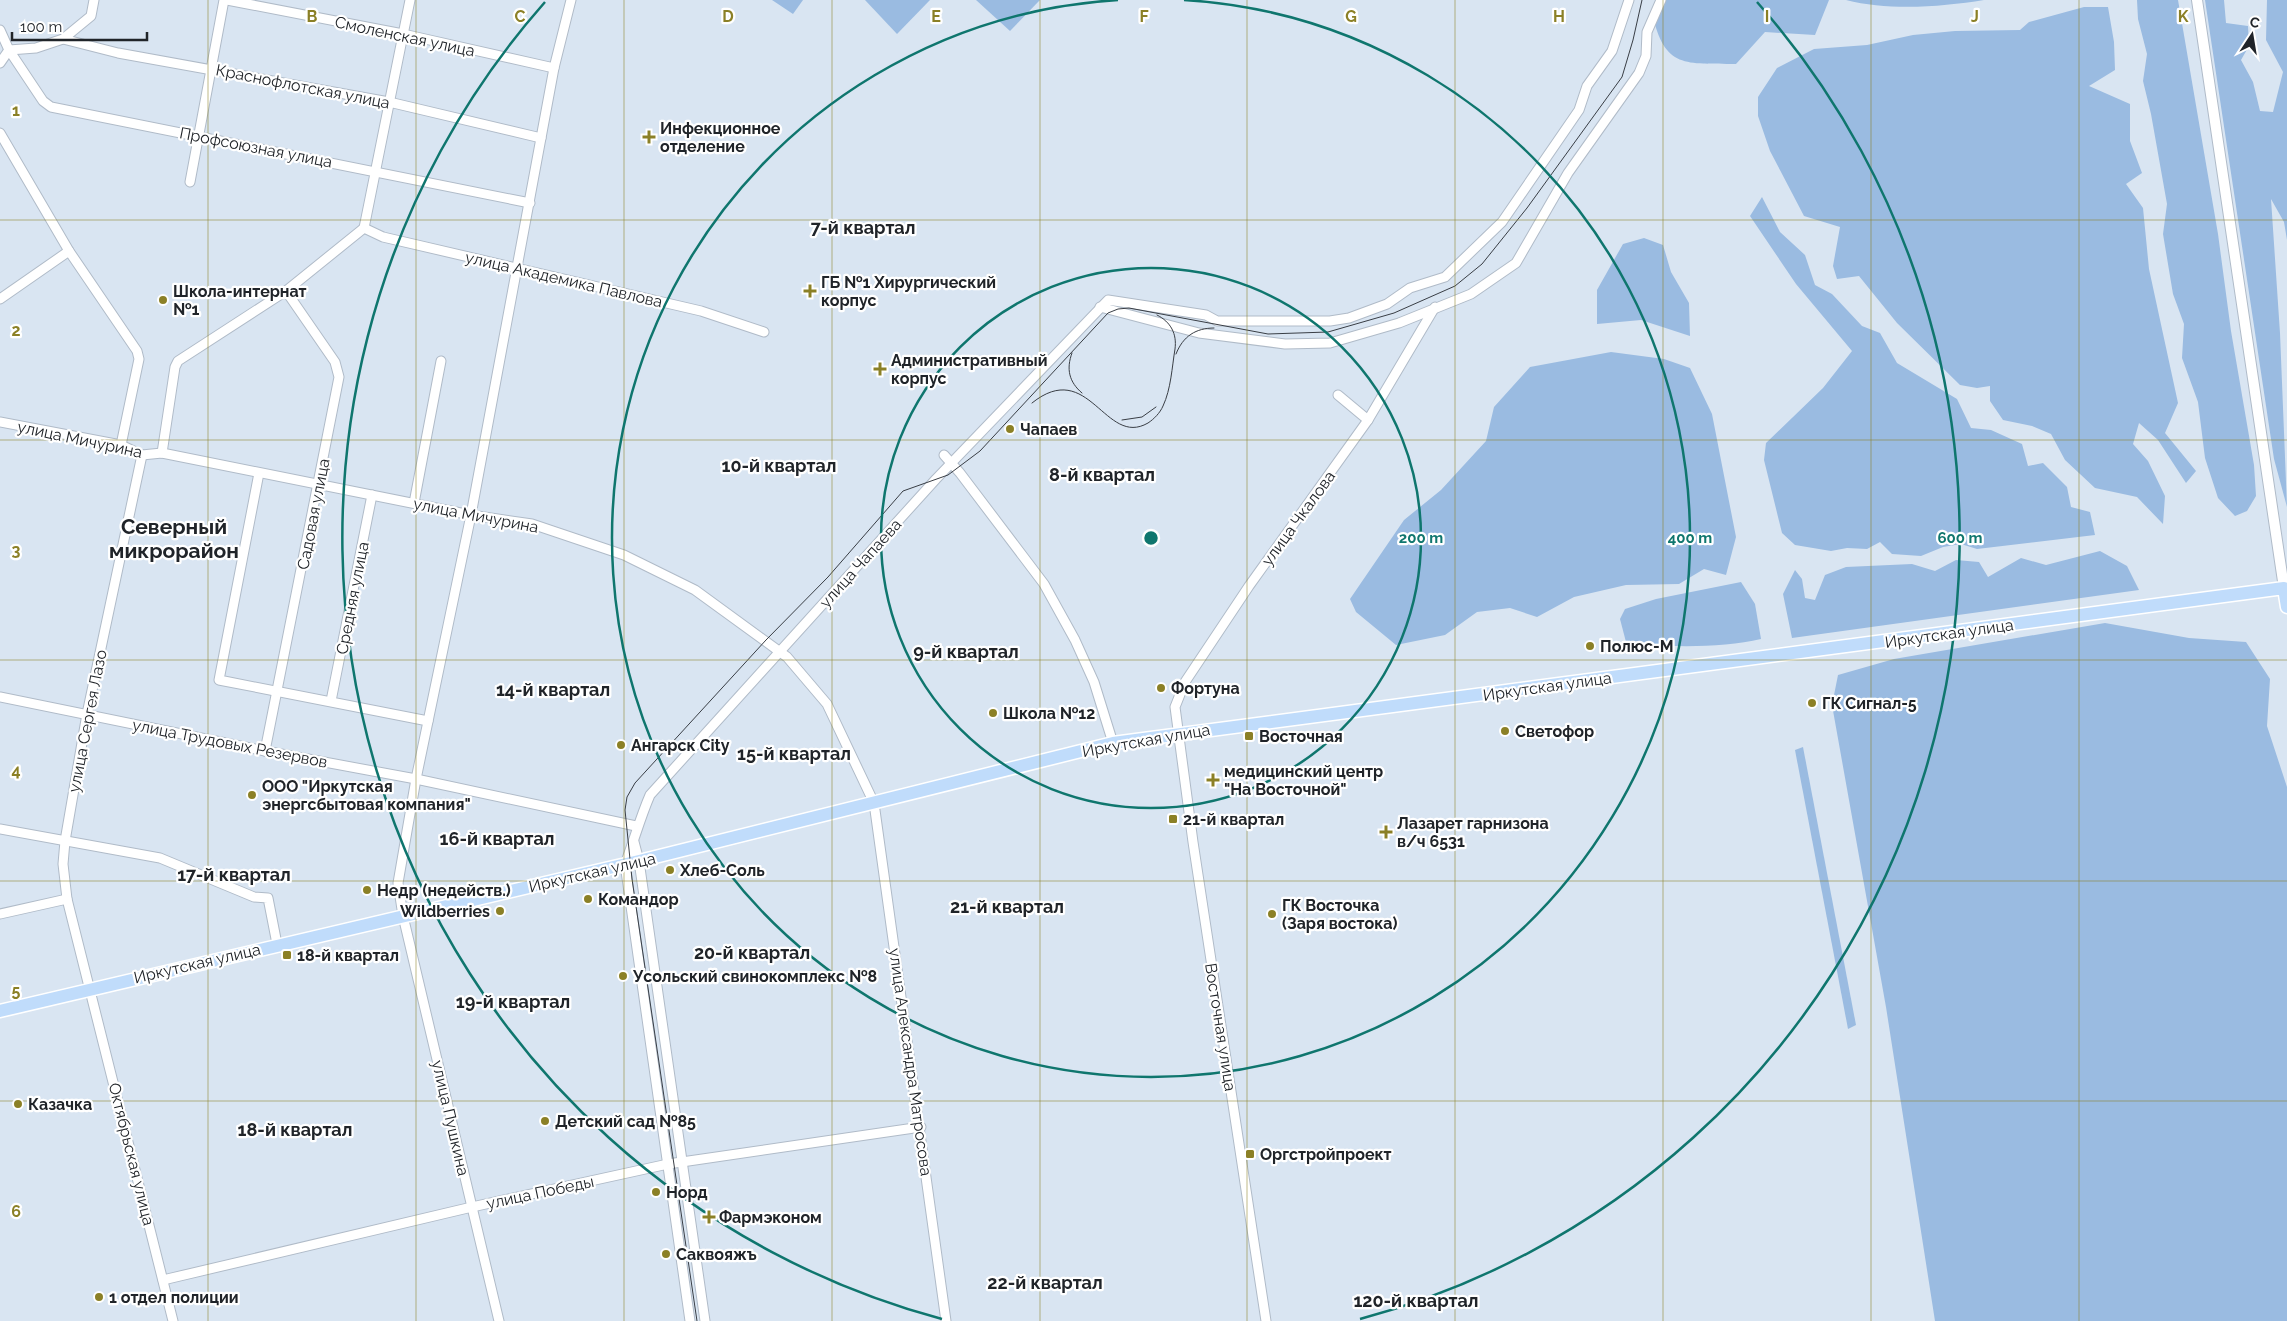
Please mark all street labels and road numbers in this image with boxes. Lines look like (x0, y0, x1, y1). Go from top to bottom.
street label: Смоленская улица (333, 12, 477, 61)
street label: Краснофлотская улица (214, 60, 391, 113)
street label: Профсоюзная улица (178, 123, 334, 172)
street label: улица Академика Павлова (463, 248, 664, 311)
street label: улица Мичурина (16, 417, 144, 462)
street label: Садовая улица (293, 457, 334, 571)
street label: улица Чкалова (1258, 467, 1339, 569)
street label: улица Мичурина (412, 494, 540, 537)
street label: улица Чапаева (816, 515, 905, 612)
street label: Средняя улица (332, 540, 373, 656)
street label: Иркутская улица (1884, 615, 2015, 652)
street label: улица Сергея Лазо (64, 648, 111, 794)
street label: Иркутская улица (1482, 668, 1613, 705)
street label: улица Трудовых Резервов (131, 715, 329, 772)
street label: Иркутская улица (1081, 720, 1212, 761)
street label: Иркутская улица (527, 849, 657, 896)
street label: Иркутская улица (132, 940, 262, 987)
street label: улица Александра Матросова (885, 947, 936, 1177)
street label: Восточная улица (1201, 962, 1240, 1093)
street label: улица Пушкина (428, 1058, 473, 1178)
street label: Октябрьская улица (105, 1081, 158, 1227)
street label: улица Победы (485, 1172, 596, 1213)

